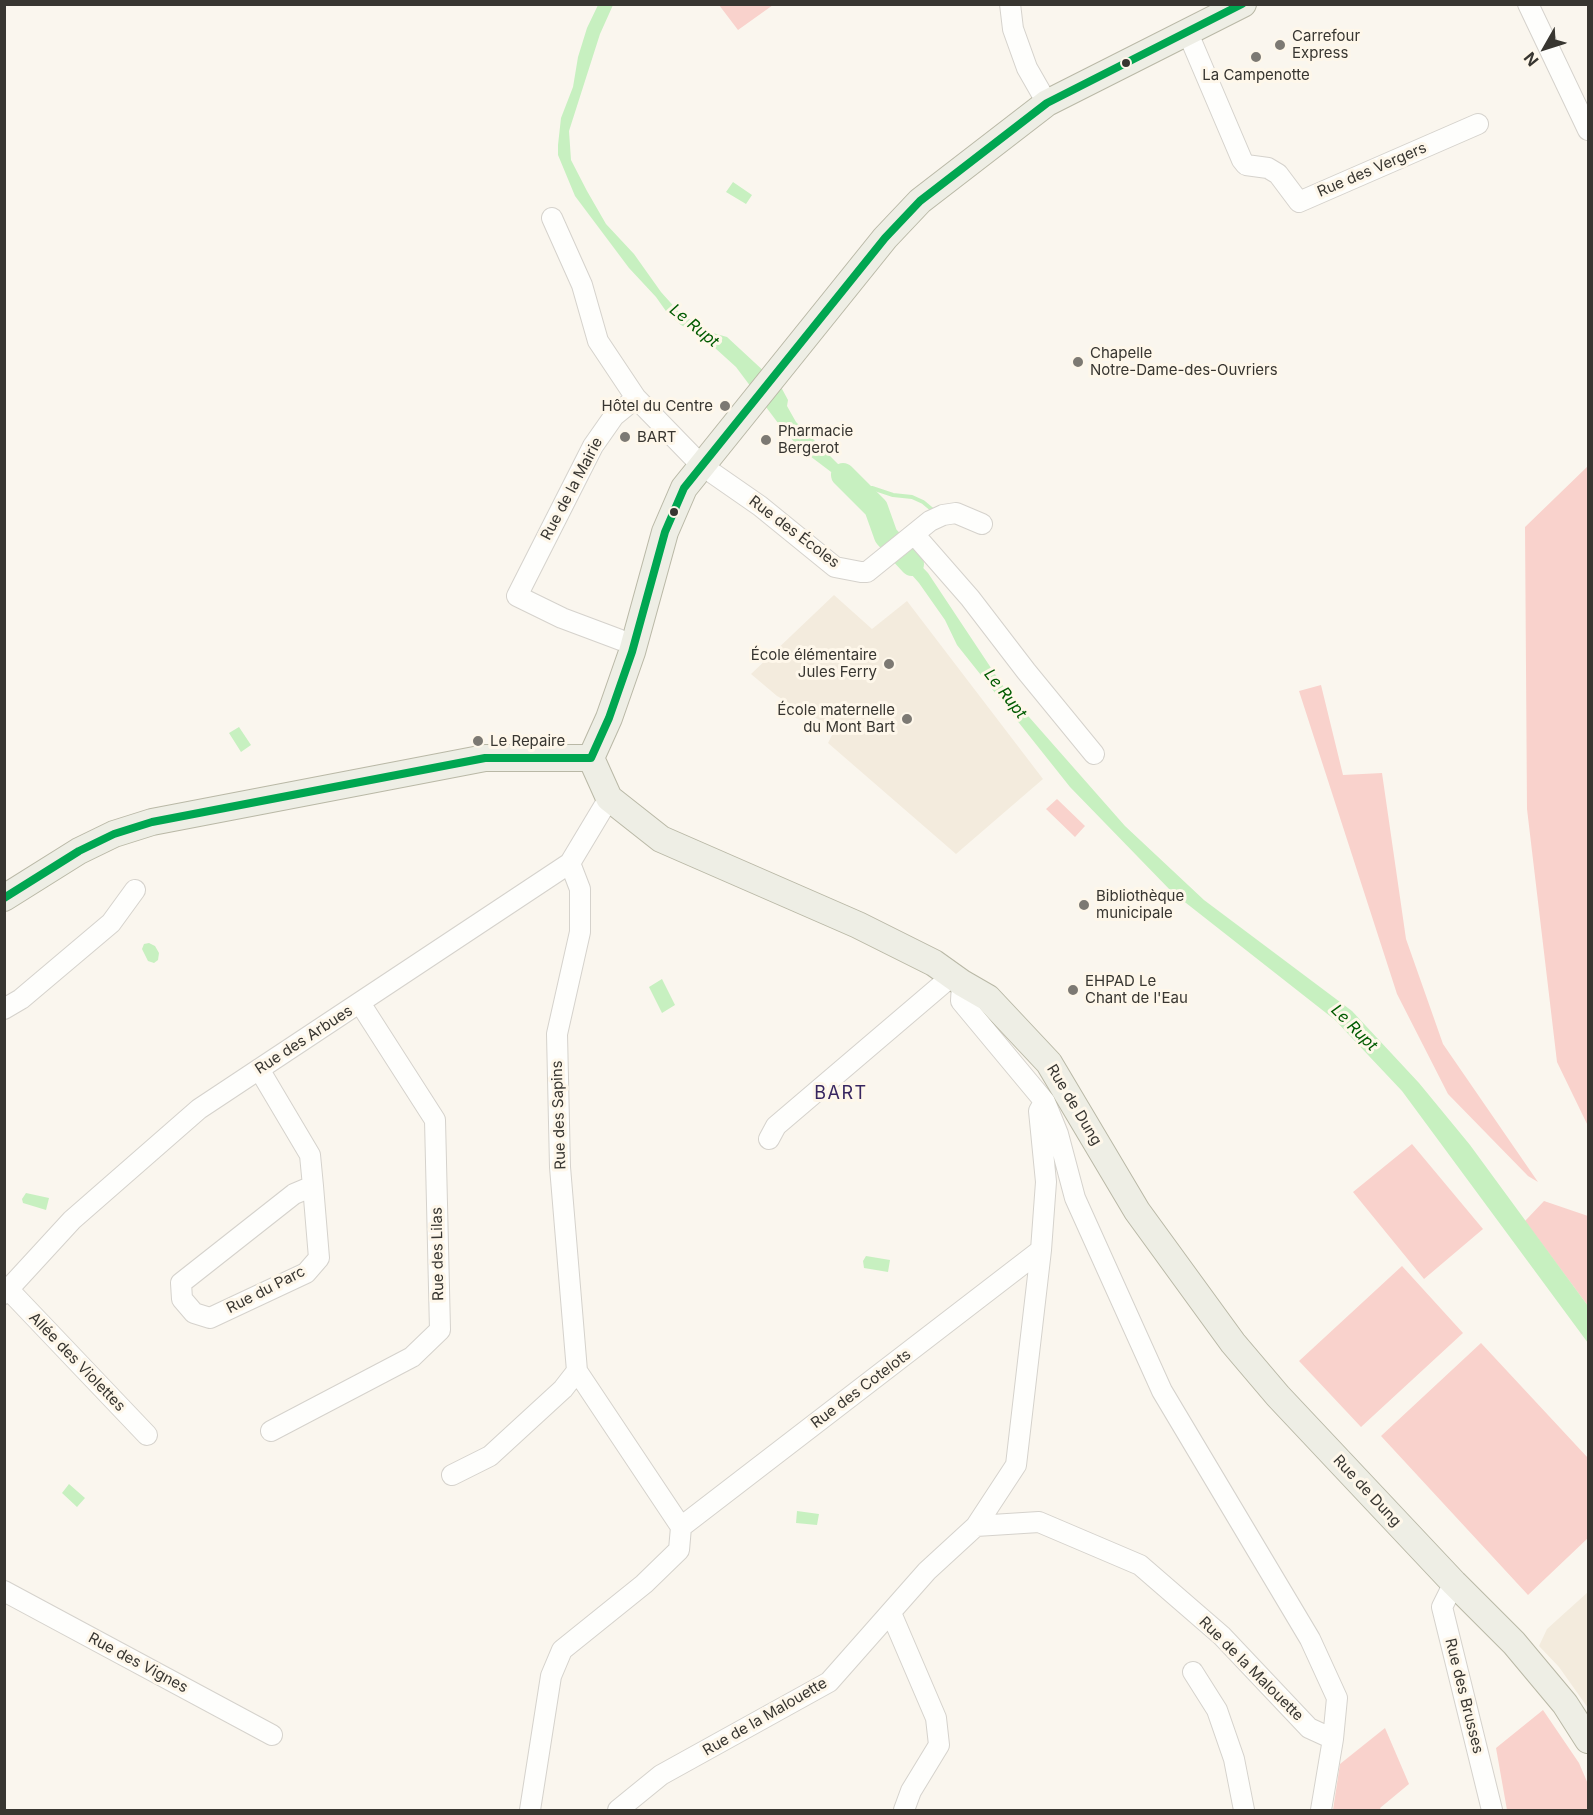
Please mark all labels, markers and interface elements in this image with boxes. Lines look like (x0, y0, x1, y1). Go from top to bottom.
north arrow (1515, 18, 1575, 78)
place label: Carrefour Express (1292, 27, 1360, 62)
marker: Carrefour Express (1273, 38, 1287, 52)
text: N (1519, 48, 1543, 70)
marker: La Campenotte (1249, 50, 1263, 64)
unlabelled marker (1120, 57, 1132, 69)
place label: La Campenotte (1202, 66, 1310, 84)
street label: Rue des Vergers (1315, 139, 1429, 201)
water label: Le Rupt (666, 300, 722, 352)
place label: Chapelle Notre-Dame-des-Ouvriers (1090, 344, 1278, 379)
marker: Chapelle Notre-Dame-des-Ouvriers (1071, 355, 1085, 369)
place label: Hôtel du Centre (602, 397, 713, 415)
marker: Hôtel du Centre (718, 399, 732, 413)
place label: Pharmacie Bergerot (778, 422, 853, 457)
place label: BART (637, 428, 676, 446)
marker: BART (618, 430, 632, 444)
marker: Pharmacie Bergerot (759, 433, 773, 447)
street label: Rue de la Mairie (537, 435, 607, 543)
street label: Rue des Écoles (745, 492, 843, 572)
unlabelled marker (668, 506, 680, 518)
place label: École élémentaire Jules Ferry (751, 646, 877, 681)
marker: École élémentaire Jules Ferry (882, 657, 896, 671)
water label: Le Rupt (980, 665, 1030, 723)
place label: École maternelle du Mont Bart (777, 701, 895, 736)
marker: École maternelle du Mont Bart (900, 712, 914, 726)
place label: Le Repaire (490, 732, 565, 750)
marker: Le Repaire (471, 734, 485, 748)
place label: Bibliothèque municipale (1096, 887, 1184, 922)
marker: Bibliothèque municipale (1077, 898, 1091, 912)
place label: EHPAD Le Chant de l'Eau (1085, 972, 1188, 1007)
marker: EHPAD Le Chant de l'Eau (1066, 983, 1080, 997)
water label: Le Rupt (1327, 1001, 1381, 1055)
street label: Rue des Arbues (252, 1002, 356, 1078)
street label: Rue des Sapins (548, 1060, 570, 1170)
street label: Rue de Dung (1043, 1061, 1105, 1149)
district label: BART (814, 1083, 868, 1105)
street label: Rue des Lilas (428, 1207, 448, 1301)
street label: Rue du Parc (224, 1263, 308, 1317)
street label: Allée des Violettes (25, 1309, 129, 1415)
street label: Rue des Cotelots (808, 1346, 914, 1432)
street label: Rue de Dung (1329, 1451, 1405, 1531)
street label: Rue de la Malouette (1195, 1613, 1307, 1725)
street label: Rue des Vignes (85, 1629, 191, 1697)
street label: Rue des Brusses (1441, 1636, 1487, 1756)
street label: Rue de la Malouette (700, 1674, 830, 1760)

